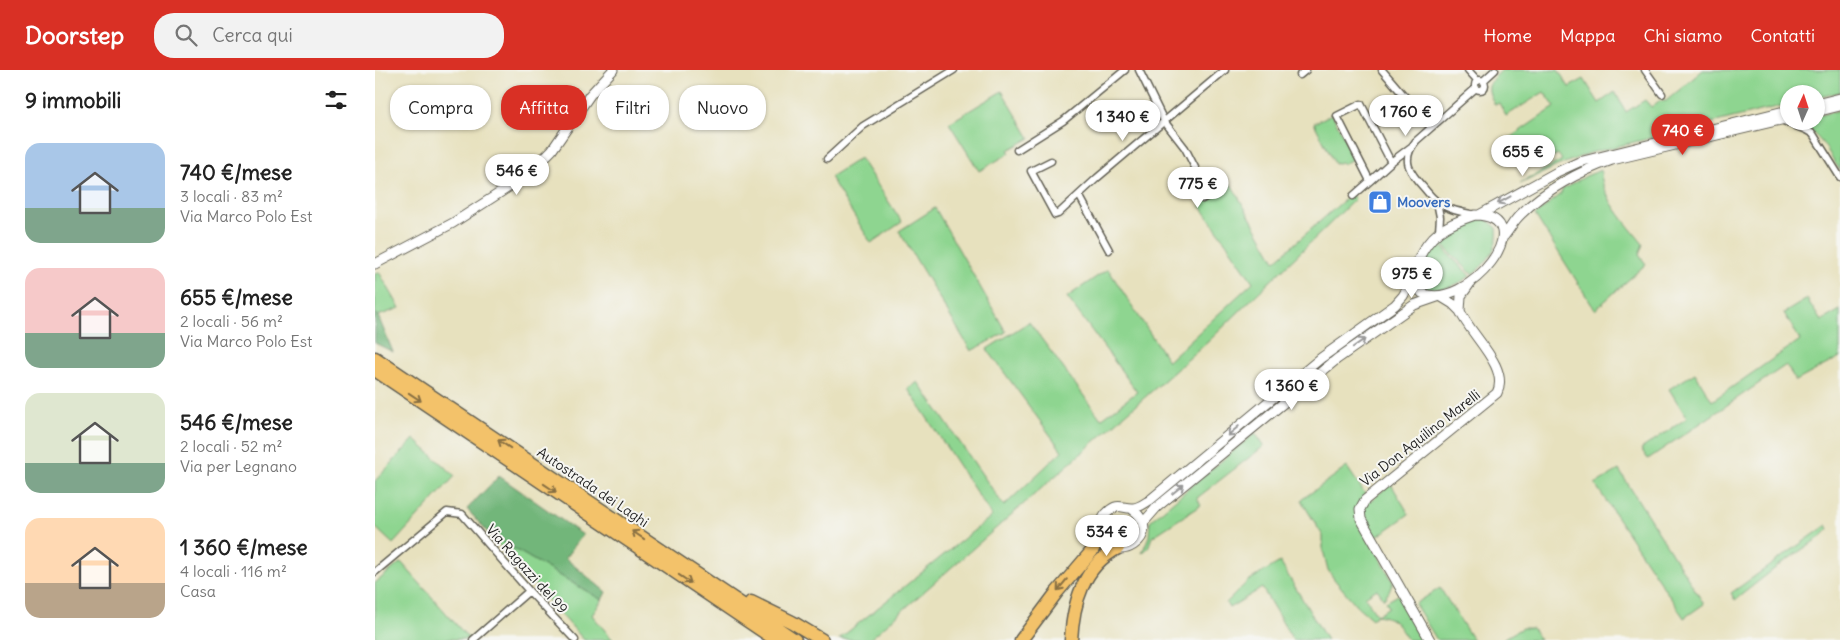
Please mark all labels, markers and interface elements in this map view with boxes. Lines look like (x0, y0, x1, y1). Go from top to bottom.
search box (154, 13, 504, 58)
text: Doorstep (25, 20, 124, 50)
icon: search (172, 21, 200, 49)
text: Cerca qui (212, 23, 293, 47)
text: Home (1483, 24, 1532, 47)
text: Mappa (1560, 24, 1615, 47)
text: Chi siamo (1643, 24, 1722, 47)
text: Contatti (1750, 24, 1815, 47)
chip: Compra (390, 85, 491, 130)
chip: Affitta (501, 85, 587, 130)
chip: Filtri (597, 85, 669, 130)
chip: Nuovo (679, 85, 766, 130)
north arrow (1780, 85, 1825, 130)
map controls (1780, 85, 1825, 130)
icon: filters (322, 86, 350, 114)
text: 9 immobili (25, 87, 121, 114)
pin: 1 760 € (1360, 94, 1452, 137)
pin: 1 340 € (1077, 100, 1169, 142)
text: 1 760 € (1380, 101, 1432, 121)
text: 1 340 € (1096, 106, 1150, 126)
pin: 740 € (1648, 114, 1718, 156)
text: 740 € (1662, 120, 1704, 140)
pin: 655 € (1488, 134, 1558, 177)
text: 655 € (1502, 141, 1544, 161)
pin: 546 € (482, 154, 552, 196)
text: 740 €/mese (180, 159, 292, 186)
text: 546 € (496, 160, 538, 180)
icon: home (65, 163, 125, 223)
pin: 775 € (1163, 166, 1233, 209)
text: 775 € (1179, 173, 1217, 193)
text: 3 locali · 83 m² (180, 186, 283, 206)
shop icon: Moovers (1367, 189, 1393, 215)
place label: Moovers (1397, 193, 1451, 211)
one-way arrow (1498, 196, 1512, 206)
text: Via Marco Polo Est (180, 206, 312, 226)
pin: 975 € (1377, 256, 1447, 299)
text: 975 € (1392, 263, 1432, 283)
text: 655 €/mese (180, 284, 293, 311)
icon: home (65, 288, 125, 348)
text: 2 locali · 56 m² (180, 311, 283, 331)
text: Via Marco Polo Est (180, 331, 312, 351)
one-way arrow (1352, 338, 1366, 348)
pin: 1 360 € (1246, 368, 1338, 411)
text: 1 360 € (1265, 375, 1319, 395)
street label: Via Don Aquilino Marelli (1356, 385, 1484, 491)
one-way arrow (408, 393, 422, 403)
text: 546 €/mese (180, 409, 293, 436)
icon: home (65, 413, 125, 473)
one-way arrow (1227, 425, 1240, 436)
text: 2 locali · 52 m² (180, 436, 282, 456)
one-way arrow (497, 439, 511, 449)
street label: Autostrada dei Laghi (534, 443, 652, 531)
text: Via per Legnano (180, 456, 297, 476)
one-way arrow (543, 483, 557, 493)
one-way arrow (1171, 484, 1184, 495)
pin: 534 € (1072, 514, 1142, 557)
street label: Via Ragazzi del 99 (482, 521, 572, 617)
text: 534 € (1086, 521, 1128, 541)
one-way arrow (632, 530, 646, 540)
text: 1 360 €/mese (180, 534, 308, 561)
icon: home (65, 538, 125, 598)
text: 4 locali · 116 m² (180, 561, 287, 581)
one-way arrow (678, 574, 692, 584)
one-way arrow (1057, 578, 1068, 591)
text: Casa (180, 581, 216, 601)

